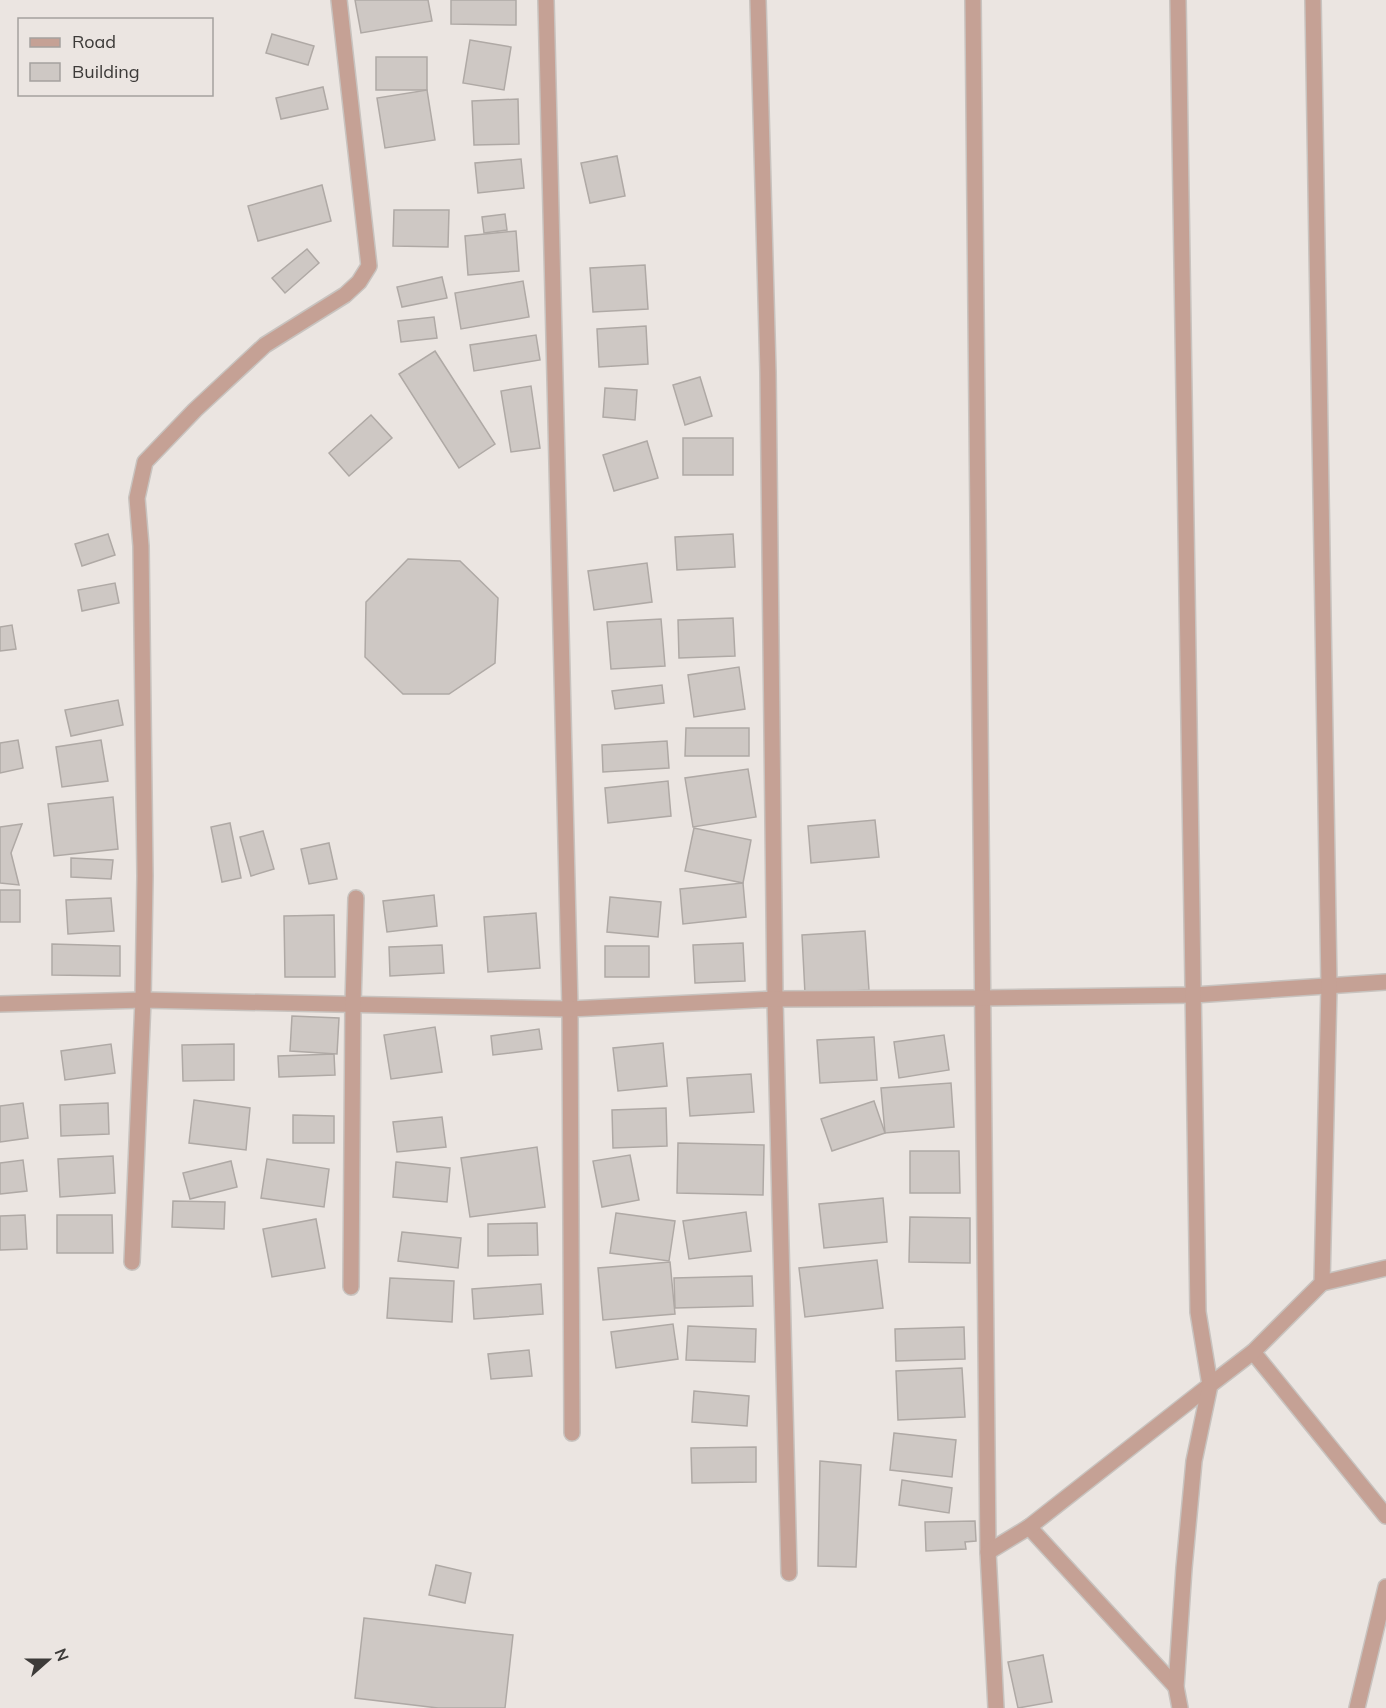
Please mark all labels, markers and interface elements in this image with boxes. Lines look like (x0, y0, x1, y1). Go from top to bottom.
legend (18, 18, 213, 96)
text: Road (72, 30, 116, 53)
text: Building (72, 60, 140, 83)
north arrow (18, 1630, 78, 1690)
text: N (51, 1645, 74, 1664)

